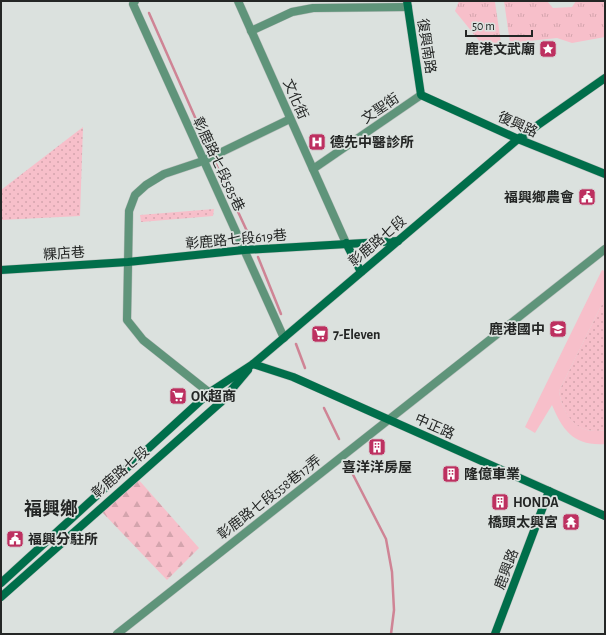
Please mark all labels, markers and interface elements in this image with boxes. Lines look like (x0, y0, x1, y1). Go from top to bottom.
scale bar (466, 12, 532, 38)
street label: 復興南路 (415, 17, 438, 75)
text: 50 m (472, 20, 495, 32)
place icon: 鹿港文武廟 (538, 39, 558, 59)
place label: 鹿港文武廟 (465, 41, 535, 57)
street label: 文化街 (280, 77, 312, 121)
street label: 文聖街 (359, 90, 402, 126)
street label: 復興路 (496, 109, 540, 140)
street label: 彰鹿路七段585巷 (190, 114, 248, 214)
hospital icon: 德先中醫診所 (307, 132, 327, 152)
place label: 德先中醫診所 (330, 134, 414, 150)
public building icon: 福興鄉農會 (577, 187, 597, 207)
place label: 福興鄉農會 (504, 189, 574, 205)
street label: 彰鹿路七段 (345, 212, 409, 270)
street label: 彰鹿路七段619巷 (185, 227, 287, 251)
street label: 粿店巷 (43, 245, 86, 262)
school or university icon: 鹿港國中 (548, 319, 568, 339)
place label: 鹿港國中 (489, 321, 545, 337)
supermarket icon: 7-Eleven (310, 324, 330, 344)
place label: 7-Eleven (333, 328, 381, 342)
supermarket icon: OK超商 (168, 386, 188, 406)
place label: OK超商 (191, 389, 236, 404)
street label: 中正路 (413, 411, 457, 442)
building icon: 喜洋洋房屋 (367, 437, 387, 457)
street label: 彰鹿路七段 (88, 443, 152, 501)
street label: 彰鹿路七段558巷17弄 (214, 452, 324, 542)
place label: 喜洋洋房屋 (342, 459, 412, 475)
building icon: 隆億車業 (441, 464, 461, 484)
place label: 隆億車業 (464, 466, 520, 482)
building icon: HONDA (490, 492, 510, 512)
place label: HONDA (513, 496, 559, 510)
district label: 福興鄉 (24, 499, 78, 519)
temple icon: 橋頭太興宮 (561, 512, 581, 532)
place label: 橋頭太興宮 (488, 514, 558, 530)
public building icon: 福興分駐所 (5, 529, 25, 549)
place label: 福興分駐所 (28, 532, 98, 547)
street label: 鹿興路 (491, 547, 521, 591)

